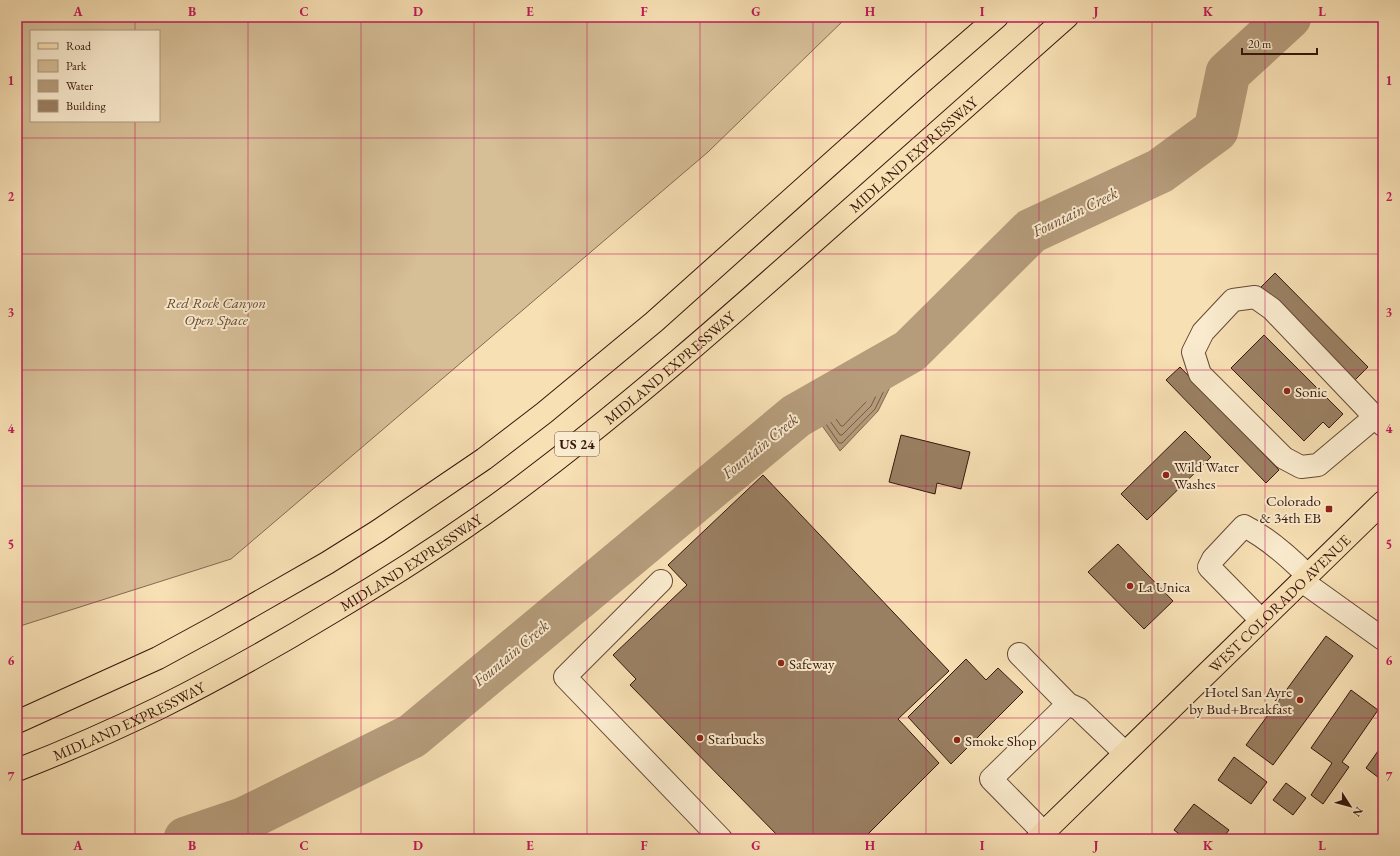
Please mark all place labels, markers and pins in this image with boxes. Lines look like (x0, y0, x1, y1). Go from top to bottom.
place label: Sonic (1295, 382, 1327, 401)
marker: Sonic (1282, 386, 1292, 396)
place label: Wild Water Washes (1174, 457, 1239, 493)
marker: Wild Water Washes (1161, 470, 1171, 480)
place label: Colorado & 34th EB (1260, 491, 1321, 527)
marker: Colorado & 34th EB (1324, 504, 1334, 514)
place label: La Unica (1138, 577, 1190, 596)
marker: La Unica (1125, 581, 1135, 591)
place label: Safeway (789, 654, 835, 673)
marker: Safeway (776, 658, 786, 668)
place label: Hotel San Ayre by Bud+Breakfast (1189, 682, 1292, 718)
marker: Hotel San Ayre by Bud+Breakfast (1295, 695, 1305, 705)
place label: Starbucks (708, 729, 764, 748)
place label: Smoke Shop (965, 731, 1037, 750)
marker: Starbucks (695, 733, 705, 743)
marker: Smoke Shop (952, 735, 962, 745)

